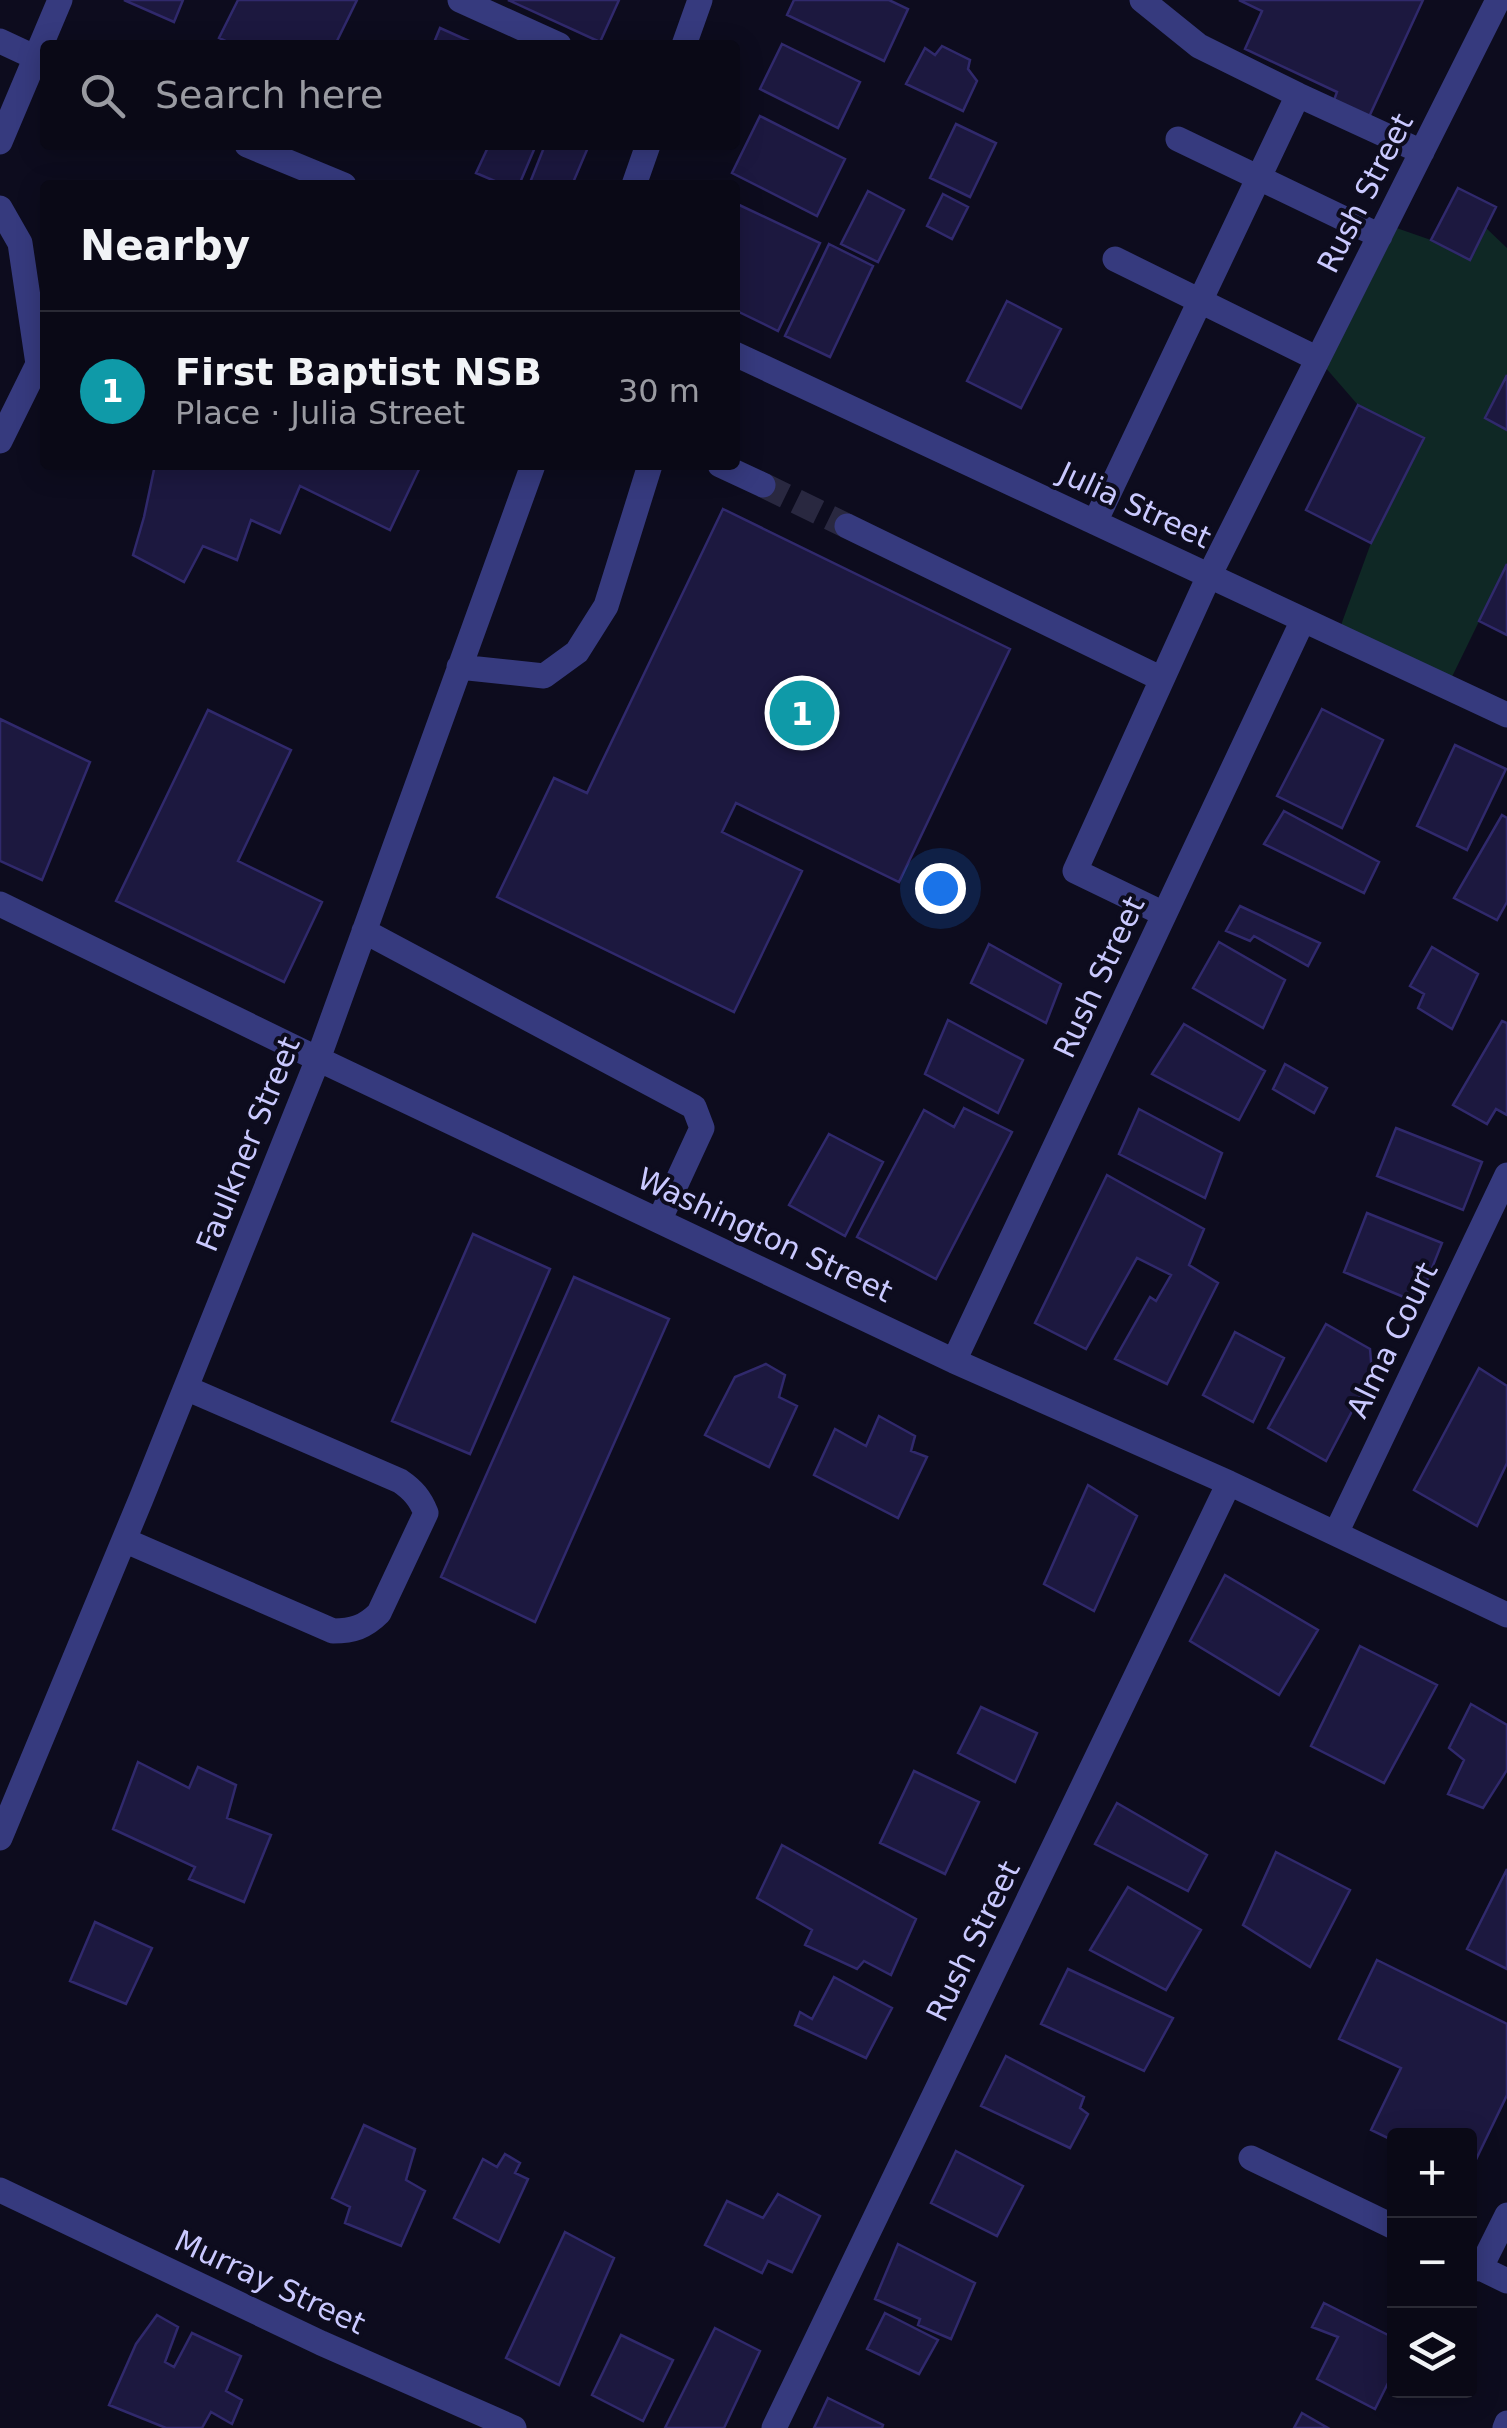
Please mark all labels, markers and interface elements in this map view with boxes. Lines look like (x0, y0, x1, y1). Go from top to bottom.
search box (40, 40, 740, 150)
icon: search (75, 68, 130, 123)
text: Search here (155, 73, 383, 117)
street label: Rush Street (1310, 107, 1420, 278)
text: Nearby (80, 221, 250, 270)
text: First Baptist NSB (175, 350, 542, 394)
text: 1 (101, 372, 124, 410)
text: 30 m (618, 372, 700, 410)
text: Place · Julia Street (175, 394, 465, 432)
street label: Julia Street (1052, 454, 1217, 556)
pin: 1 (770, 676, 834, 750)
your location (915, 863, 966, 914)
street label: Rush Street (1046, 891, 1152, 1063)
street label: Faulkner Street (189, 1031, 307, 1256)
street label: Washington Street (632, 1161, 898, 1309)
street label: Alma Court (1339, 1256, 1445, 1423)
street label: Rush Street (919, 1855, 1027, 2027)
map controls (1387, 2128, 1477, 2398)
button: + (1387, 2128, 1477, 2218)
button: − (1387, 2218, 1477, 2308)
street label: Murray Street (169, 2223, 371, 2341)
button: layers (1387, 2308, 1477, 2398)

